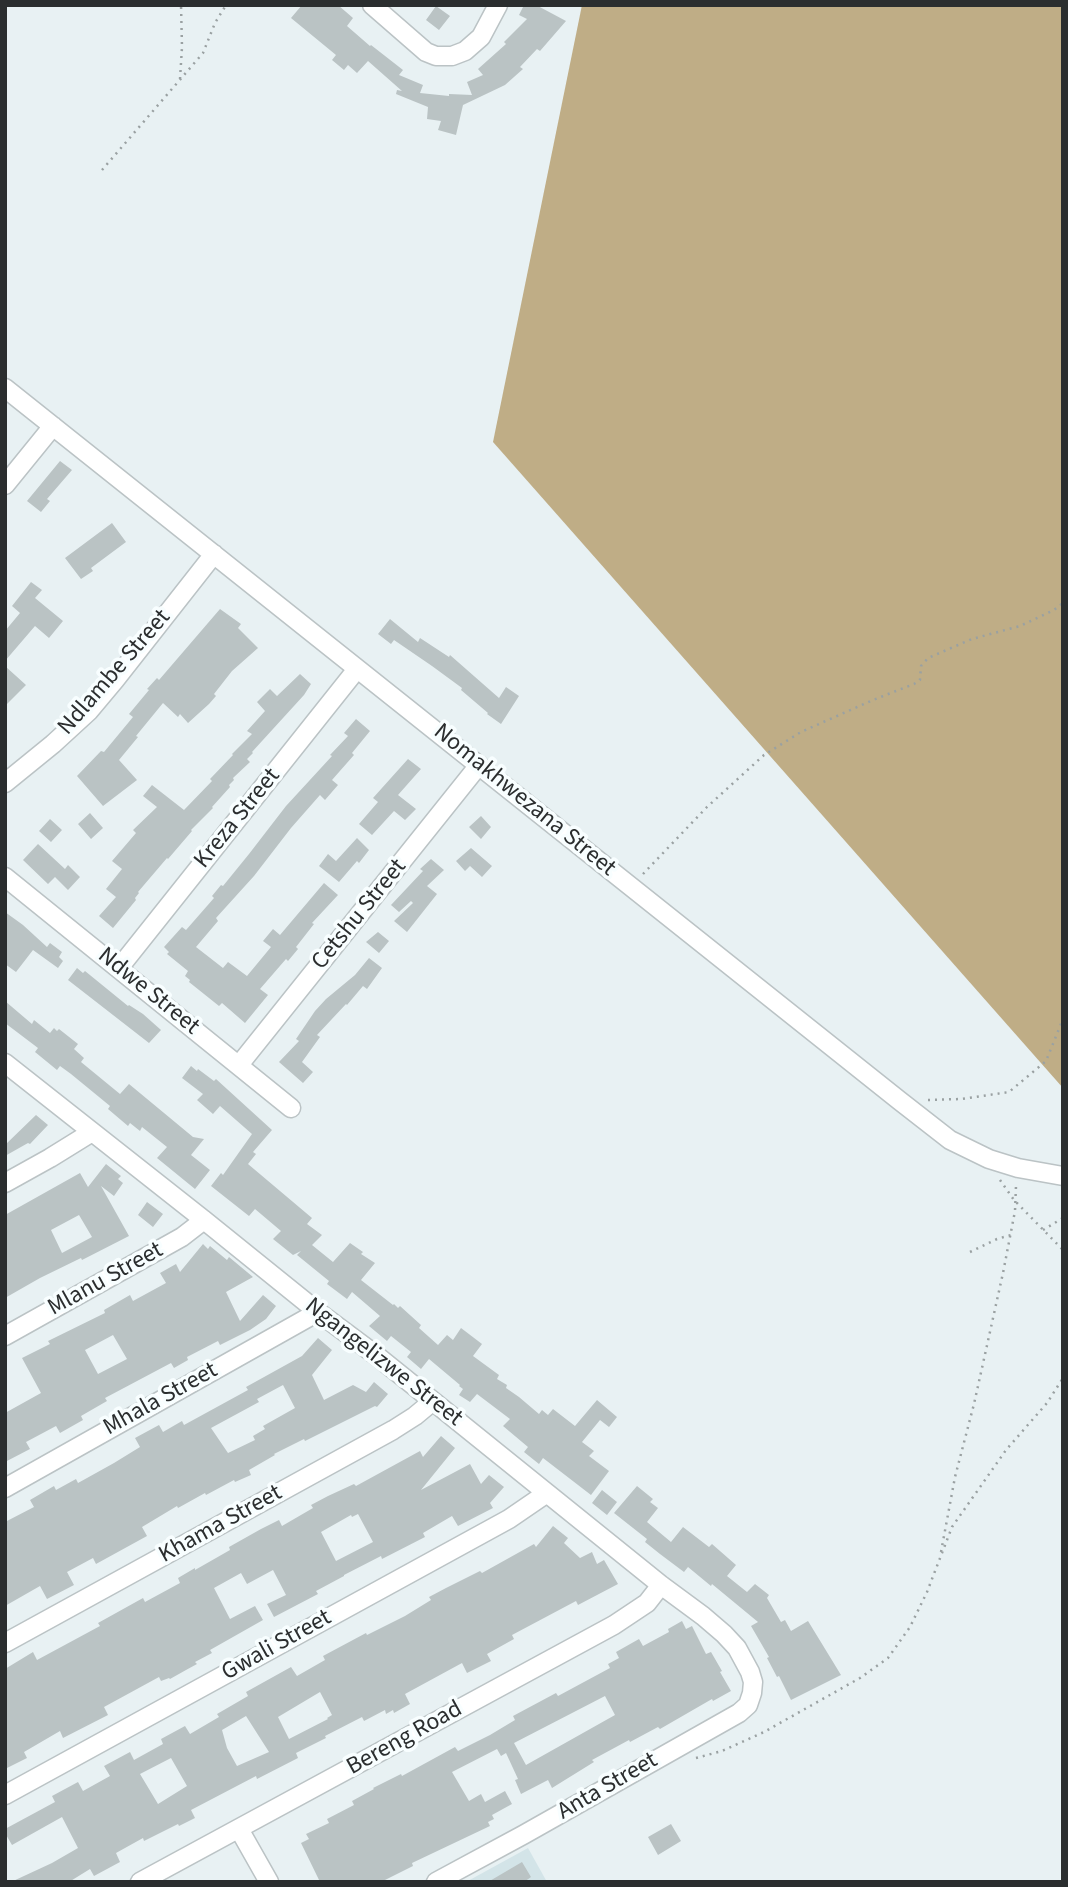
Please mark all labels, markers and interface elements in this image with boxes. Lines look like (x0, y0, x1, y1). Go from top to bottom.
street label: Ndlambe Street (53, 604, 177, 742)
street label: Nomakhwezana Street (427, 719, 621, 883)
street label: Kreza Street (189, 763, 287, 875)
street label: Cetshu Street (307, 854, 413, 976)
street label: Ndwe Street (91, 942, 205, 1042)
street label: Mlanu Street (44, 1237, 168, 1323)
street label: Ngangelizwe Street (298, 1292, 468, 1434)
street label: Mhala Street (99, 1357, 223, 1443)
street label: Khama Street (155, 1479, 287, 1571)
street label: Gwali Street (217, 1604, 337, 1688)
street label: Bereng Road (342, 1695, 468, 1783)
street label: Anta Street (553, 1747, 663, 1827)

